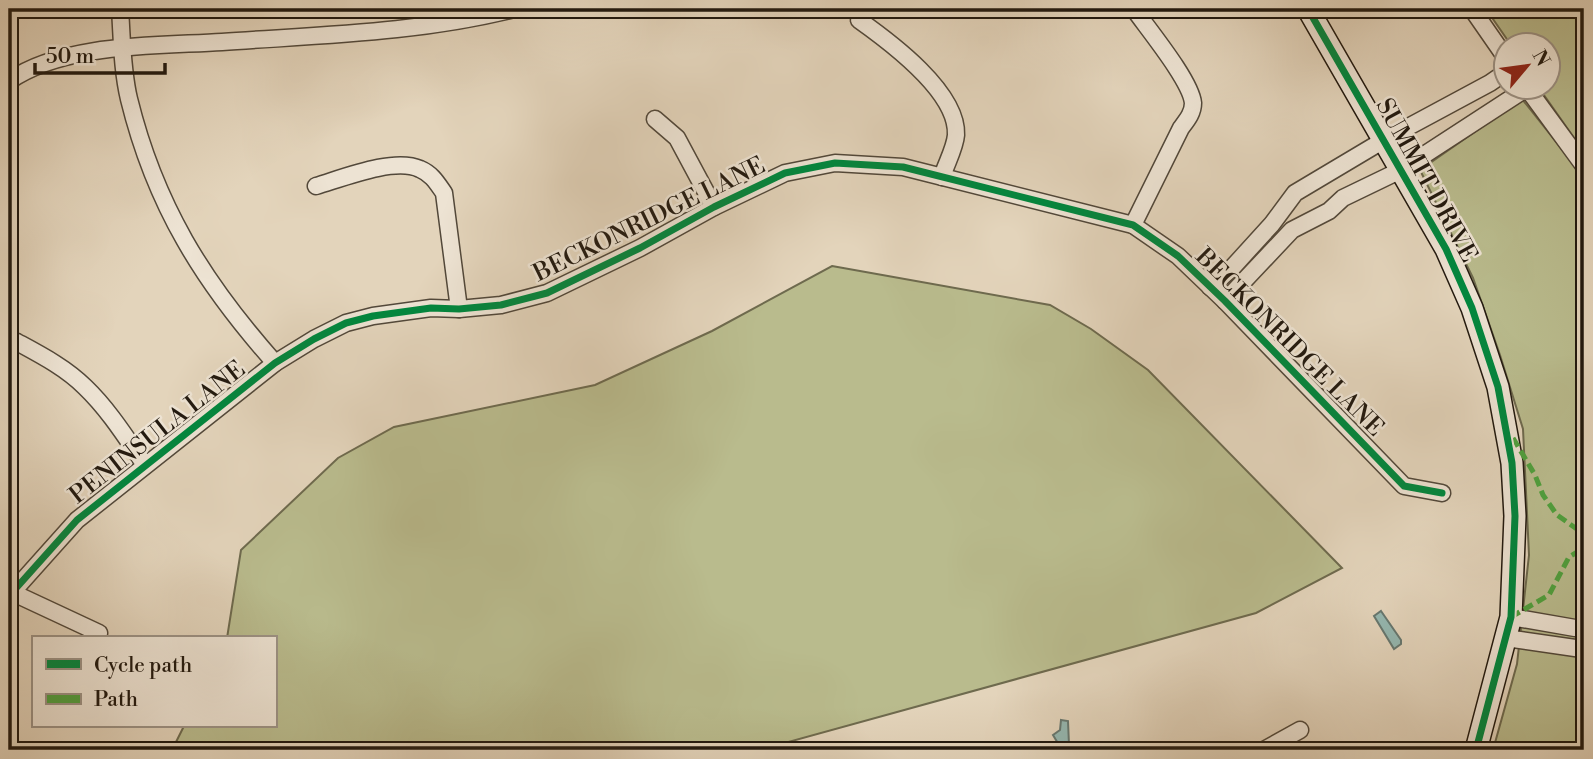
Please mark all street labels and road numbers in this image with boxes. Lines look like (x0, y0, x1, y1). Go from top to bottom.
street label: SUMMIT DRIVE (1369, 93, 1484, 268)
street label: BECKONRIDGE LANE (528, 151, 770, 289)
street label: BECKONRIDGE LANE (1188, 242, 1390, 443)
street label: PENINSULA LANE (64, 355, 252, 511)

